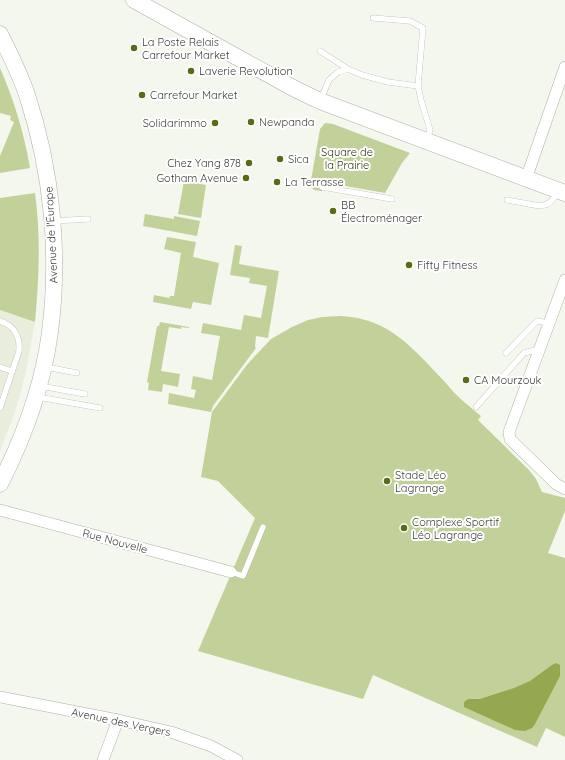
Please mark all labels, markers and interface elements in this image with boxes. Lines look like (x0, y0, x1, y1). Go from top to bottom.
place label: La Poste Relais Carrefour Market (142, 35, 230, 62)
marker: La Poste Relais Carrefour Market (129, 43, 139, 53)
place label: Laverie Revolution (199, 64, 293, 78)
marker: Laverie Revolution (186, 66, 196, 76)
place label: Carrefour Market (150, 88, 238, 102)
marker: Carrefour Market (137, 90, 147, 100)
place label: Newpanda (259, 115, 315, 129)
place label: Solidarimmo (143, 116, 207, 130)
marker: Newpanda (246, 117, 256, 127)
marker: Solidarimmo (210, 118, 220, 128)
park label: Square de la Prairie (321, 145, 373, 172)
place label: Sica (288, 152, 309, 166)
marker: Sica (275, 154, 285, 164)
place label: Chez Yang 878 (167, 156, 241, 170)
marker: Chez Yang 878 (244, 158, 254, 168)
place label: Gotham Avenue (156, 171, 238, 185)
marker: Gotham Avenue (241, 173, 251, 183)
place label: La Terrasse (285, 175, 344, 189)
marker: La Terrasse (272, 177, 282, 187)
street label: Avenue de l'Europe (41, 186, 61, 284)
place label: BB Électroménager (341, 198, 423, 225)
marker: BB Électroménager (328, 206, 338, 216)
place label: Fifty Fitness (417, 258, 478, 272)
marker: Fifty Fitness (404, 260, 414, 270)
place label: CA Mourzouk (474, 373, 542, 387)
marker: CA Mourzouk (461, 375, 471, 385)
place label: Stade Léo Lagrange (395, 468, 447, 495)
marker: Stade Léo Lagrange (382, 476, 392, 486)
place label: Complexe Sportif Léo Lagrange (412, 515, 499, 542)
marker: Complexe Sportif Léo Lagrange (399, 523, 409, 533)
street label: Rue Nouvelle (81, 526, 149, 556)
street label: Avenue des Vergers (70, 705, 172, 739)

